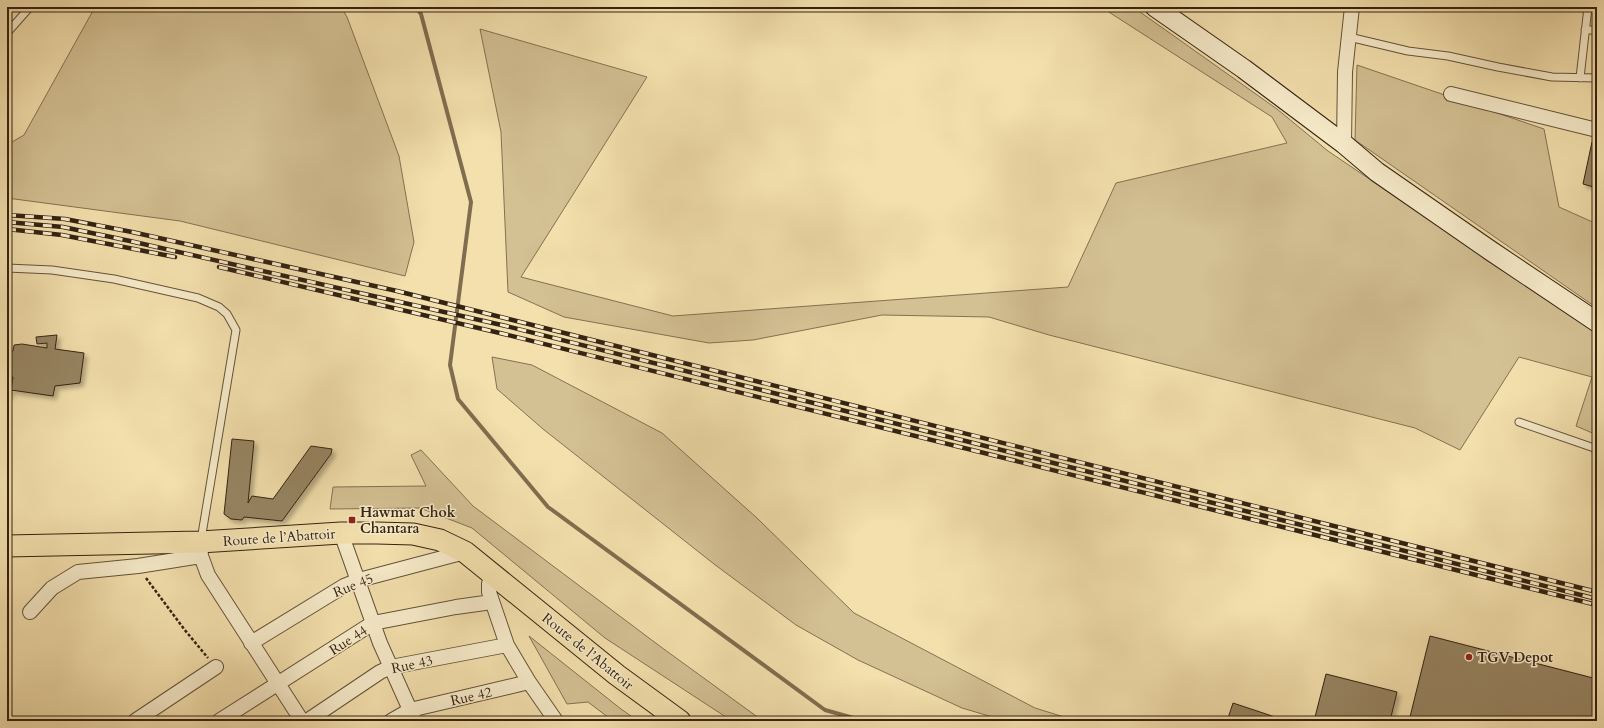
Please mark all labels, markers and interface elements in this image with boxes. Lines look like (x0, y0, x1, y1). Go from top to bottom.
place label: Hawmat Chok Chantara (360, 503, 456, 538)
marker: Hawmat Chok Chantara (347, 515, 357, 525)
street label: Route de l’Abattoir (222, 524, 337, 551)
street label: Rue 45 (330, 569, 376, 602)
street label: Route de l’Abattoir (538, 609, 638, 695)
street label: Rue 44 (326, 621, 371, 660)
place label: TGV Depot (1477, 648, 1553, 667)
street label: Rue 43 (390, 651, 435, 678)
marker: TGV Depot (1464, 652, 1474, 662)
street label: Rue 42 (449, 683, 494, 710)

